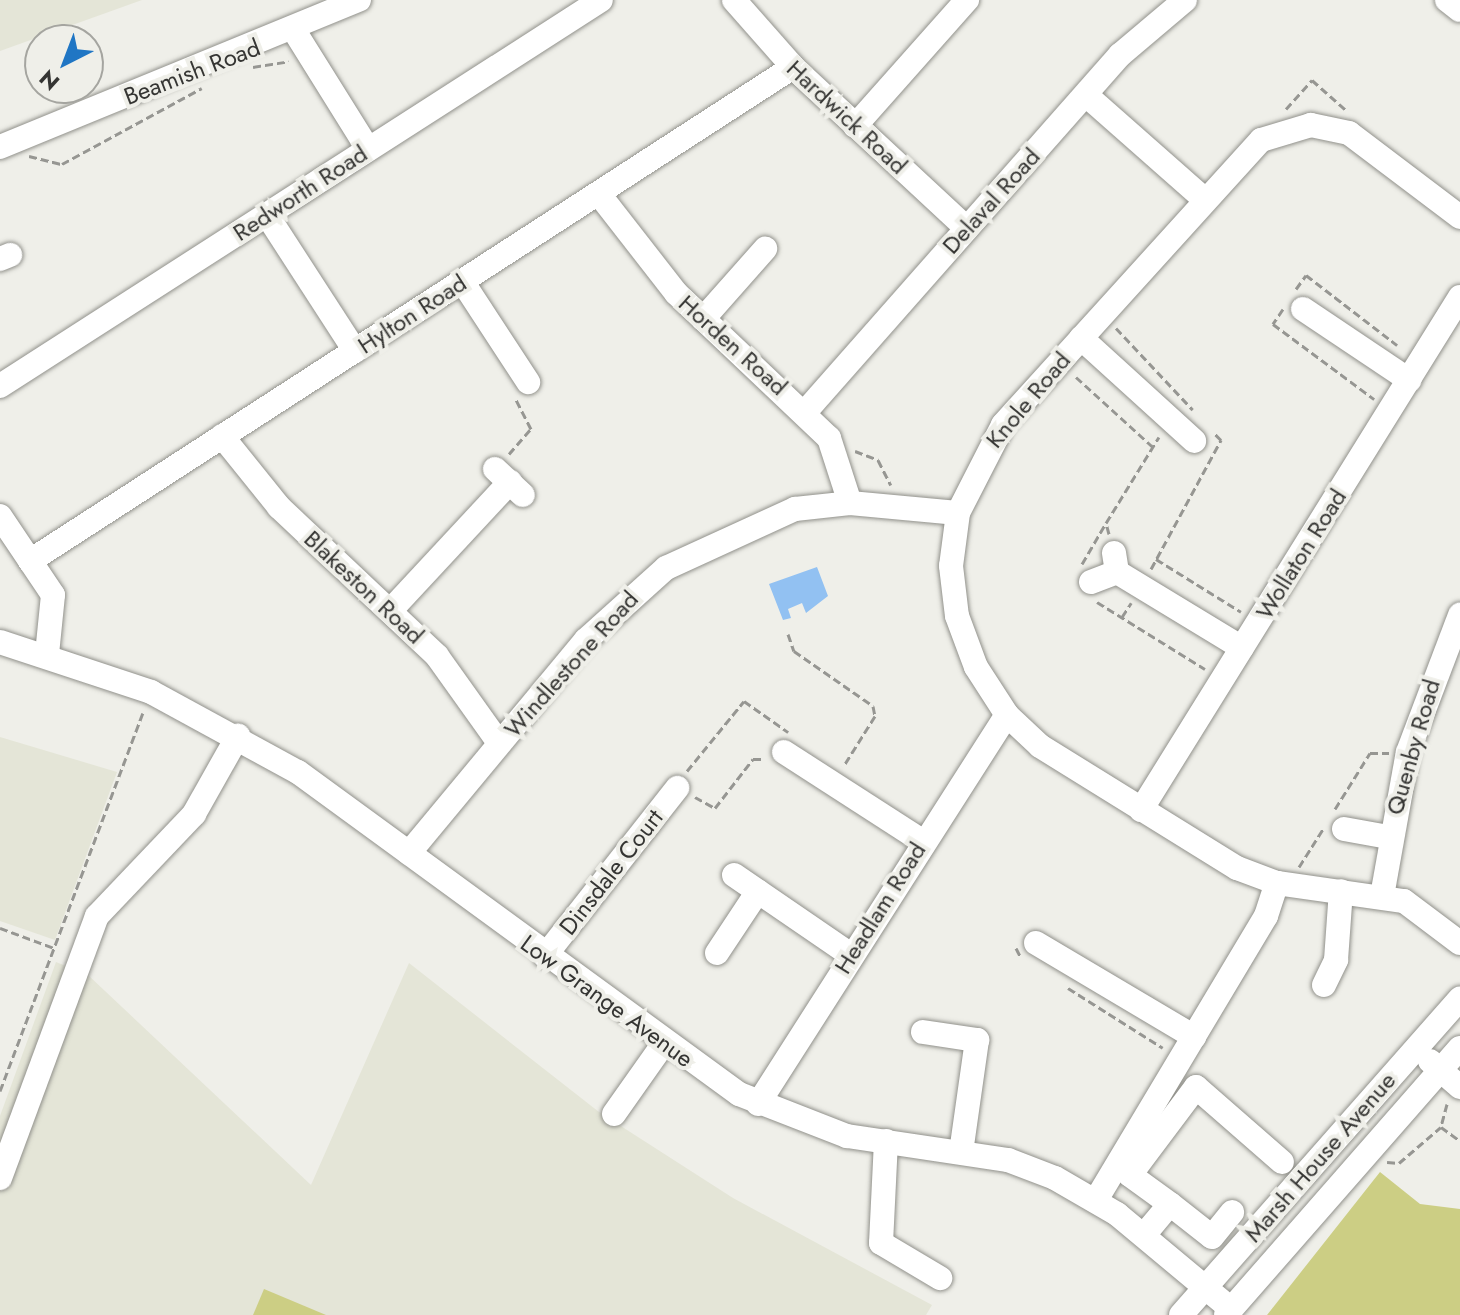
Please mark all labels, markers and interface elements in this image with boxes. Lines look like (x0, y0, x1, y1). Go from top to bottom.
north arrow (24, 24, 104, 104)
street label: Beamish Road (120, 33, 264, 111)
street label: Hardwick Road (781, 54, 913, 180)
text: N (32, 63, 66, 98)
street label: Redworth Road (228, 139, 372, 247)
street label: Delaval Road (936, 142, 1046, 260)
street label: Hylton Road (352, 268, 472, 360)
street label: Horden Road (673, 289, 793, 401)
street label: Knole Road (980, 346, 1076, 454)
street label: Wollaton Road (1250, 484, 1352, 624)
street label: Blakeston Road (298, 524, 430, 650)
street label: Windlestone Road (498, 585, 644, 743)
street label: Quenby Road (1380, 676, 1446, 818)
street label: Dinsdale Court (553, 804, 669, 940)
street label: Headlam Road (828, 837, 932, 979)
street label: Low Grange Avenue (515, 929, 699, 1073)
street label: Marsh House Avenue (1238, 1066, 1402, 1248)

